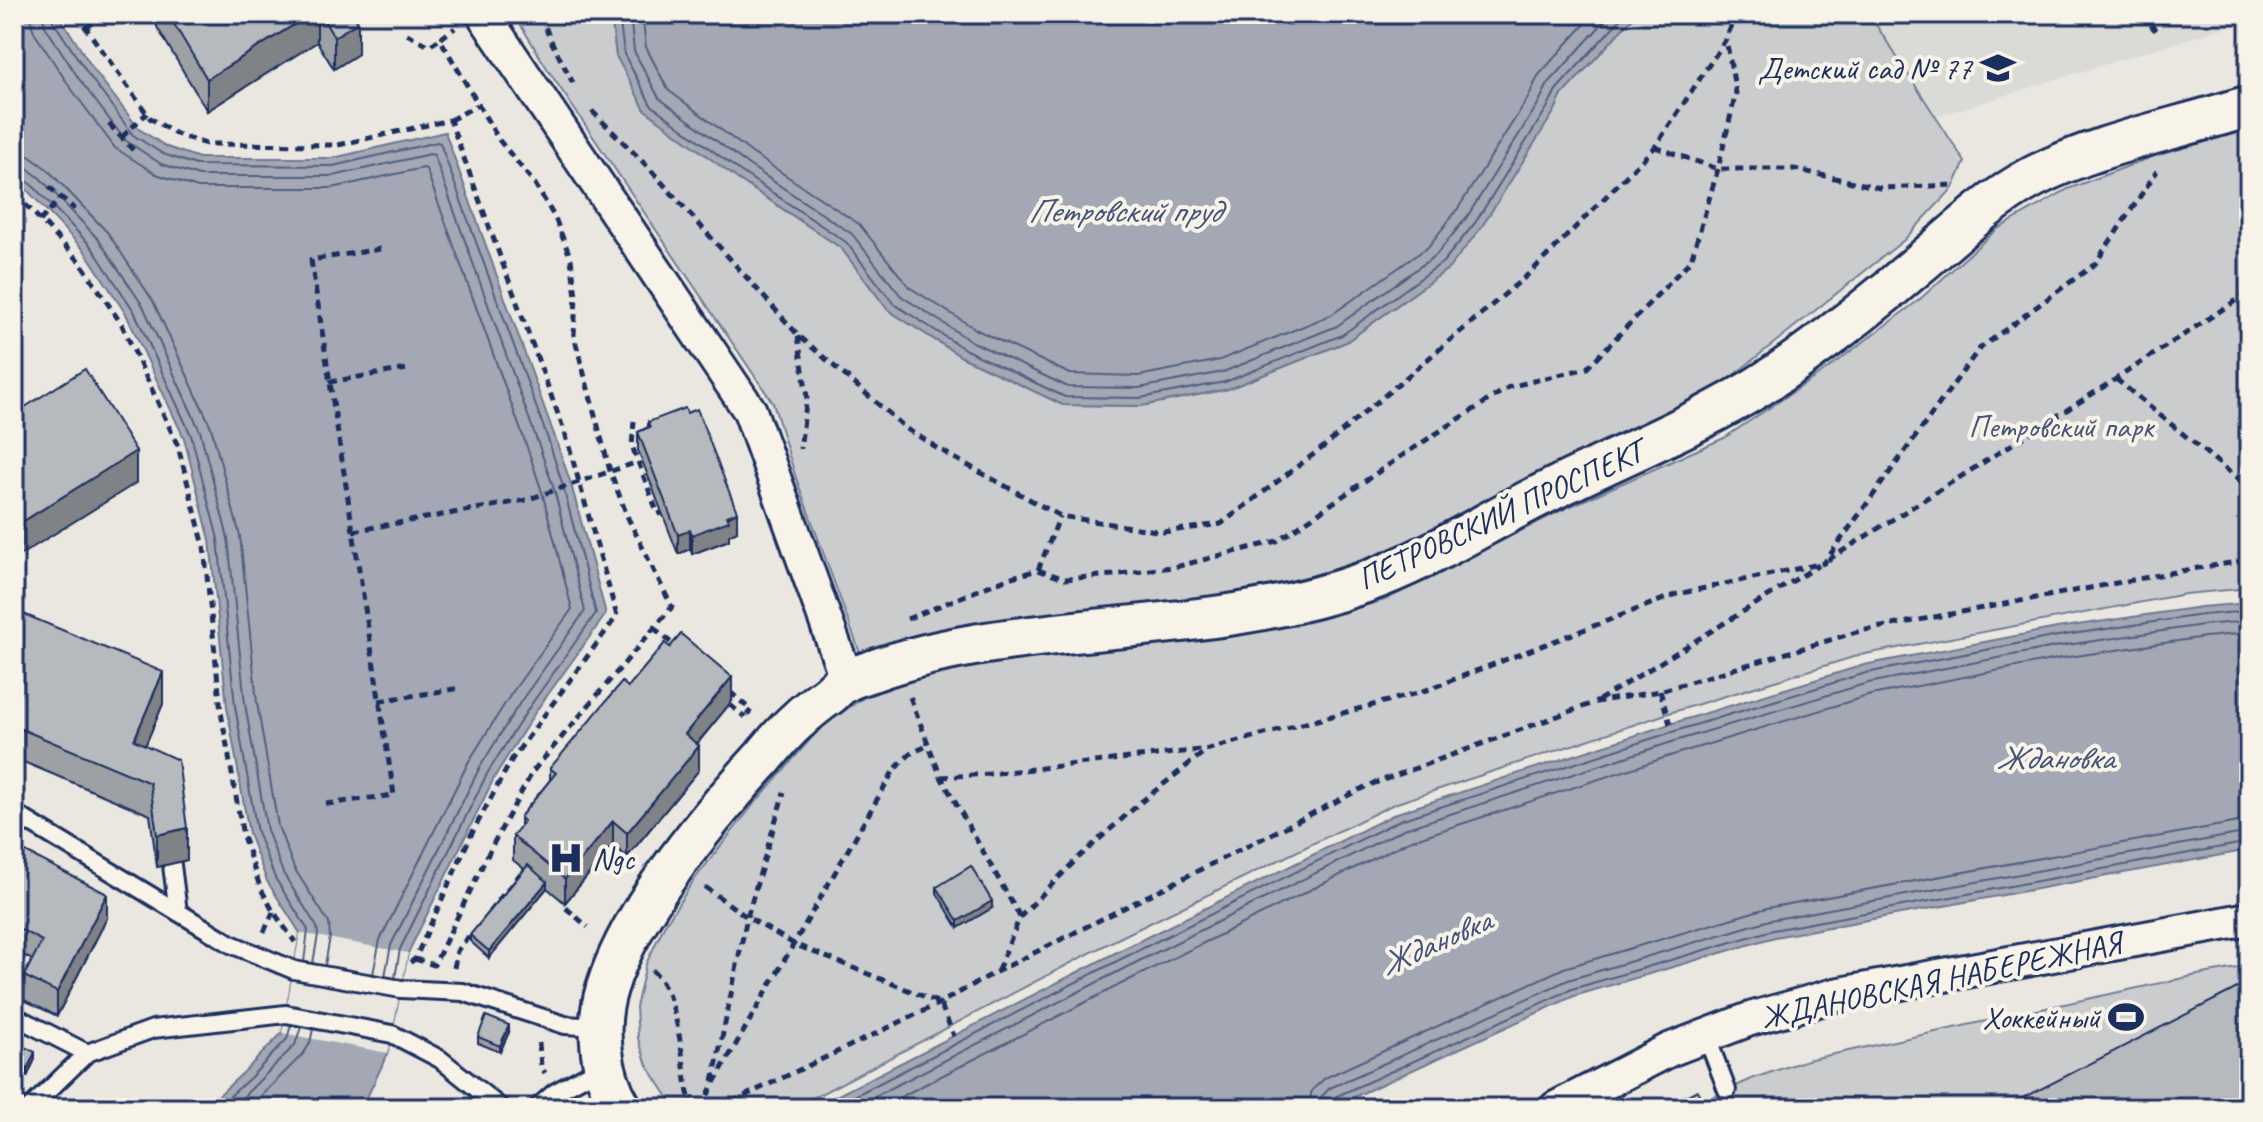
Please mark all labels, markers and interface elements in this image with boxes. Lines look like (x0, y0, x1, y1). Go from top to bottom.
place label: Детский сад № 77 (1758, 48, 1974, 89)
school or university icon: Детский сад № 77 (1979, 49, 2017, 87)
water label: Петровский пруд (1028, 189, 1228, 232)
park label: Петровский парк (1969, 406, 2156, 447)
street label: ПЕТРОВСКИЙ ПРОСПЕКТ (1351, 427, 1657, 599)
water label: Ждановка (1996, 736, 2118, 779)
place label: Ngc (592, 838, 636, 879)
hospital icon: Ngc (547, 839, 585, 877)
water label: Ждановка (1373, 897, 1501, 986)
street label: ЖДАНОВСКАЯ НАБЕРЕЖНАЯ (1757, 921, 2130, 1038)
place label: Хоккейный (1983, 997, 2102, 1038)
sports icon: Хоккейный (2107, 998, 2145, 1036)

